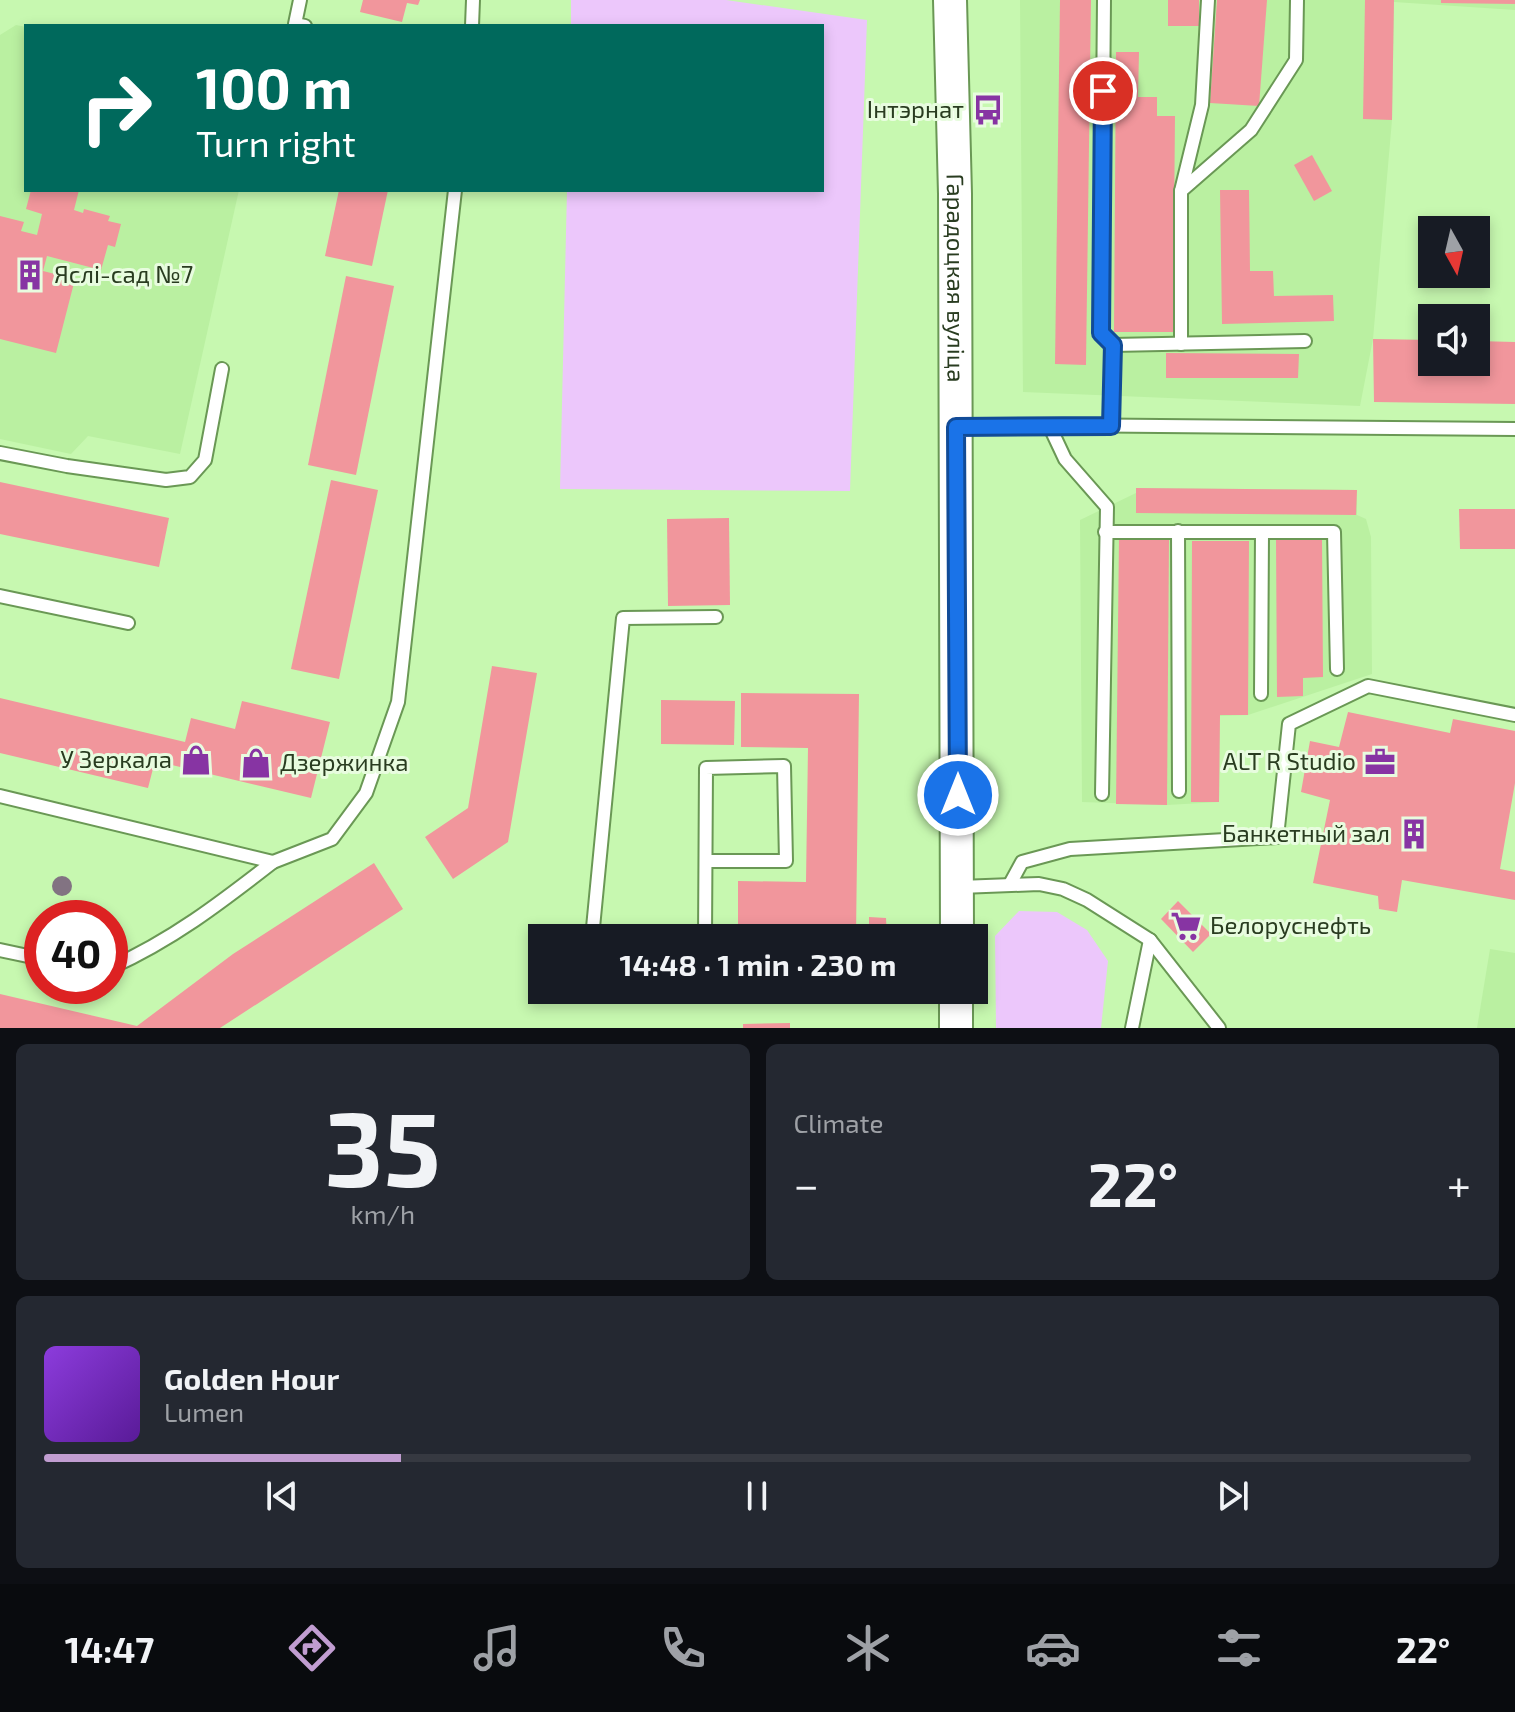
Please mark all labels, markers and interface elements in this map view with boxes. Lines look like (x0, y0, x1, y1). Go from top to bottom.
text: 100 m (196, 53, 352, 120)
icon: right (64, 56, 168, 160)
pin (1069, 57, 1137, 125)
icon: arrive (1081, 69, 1125, 113)
bus stop icon: Інтэрнат (971, 93, 1005, 127)
place label: Інтэрнат (867, 94, 964, 123)
text: Turn right (196, 121, 356, 164)
street label: Гарадоцкая вуліца (941, 173, 972, 382)
north arrow (1418, 216, 1490, 288)
map controls (1418, 216, 1490, 376)
building icon: Яслі-сад №7 (13, 258, 47, 292)
place label: Яслі-сад №7 (54, 259, 193, 288)
button: sound (1418, 304, 1490, 376)
shop icon: У Зеркала (179, 743, 213, 777)
place label: У Зеркала (60, 744, 172, 773)
office icon: ALT R Studio (1363, 745, 1397, 779)
shop icon: Дзержинка (239, 746, 273, 780)
place label: ALT R Studio (1223, 746, 1356, 775)
place label: Дзержинка (280, 747, 409, 776)
position arrow (916, 753, 1000, 837)
building icon: Банкетный зал (1397, 817, 1431, 851)
place label: Банкетный зал (1222, 818, 1390, 847)
speed limit sign: 40 (24, 900, 128, 1004)
supermarket icon: Белоруснефть (1169, 909, 1203, 943)
place label: Белоруснефть (1210, 910, 1371, 940)
text: 14:48 · 1 min · 230 m (619, 946, 897, 982)
text: 35 (325, 1083, 441, 1208)
text: Climate (794, 1107, 883, 1138)
text: 22° (1088, 1147, 1178, 1219)
text: − (794, 1157, 819, 1210)
text: + (1447, 1157, 1471, 1210)
text: km/h (350, 1198, 415, 1229)
text: Golden Hour (164, 1360, 339, 1396)
text: Lumen (164, 1396, 244, 1427)
icon: previous (260, 1474, 304, 1518)
icon: pause (735, 1474, 779, 1518)
icon: next (1211, 1474, 1255, 1518)
icon: directions (284, 1620, 340, 1676)
icon: music (469, 1620, 525, 1676)
icon: phone (655, 1620, 711, 1676)
icon: climate (840, 1620, 896, 1676)
icon: car (1025, 1620, 1081, 1676)
icon: filters (1211, 1620, 1267, 1676)
text: 14:47 (65, 1627, 154, 1670)
text: 22° (1396, 1627, 1450, 1670)

